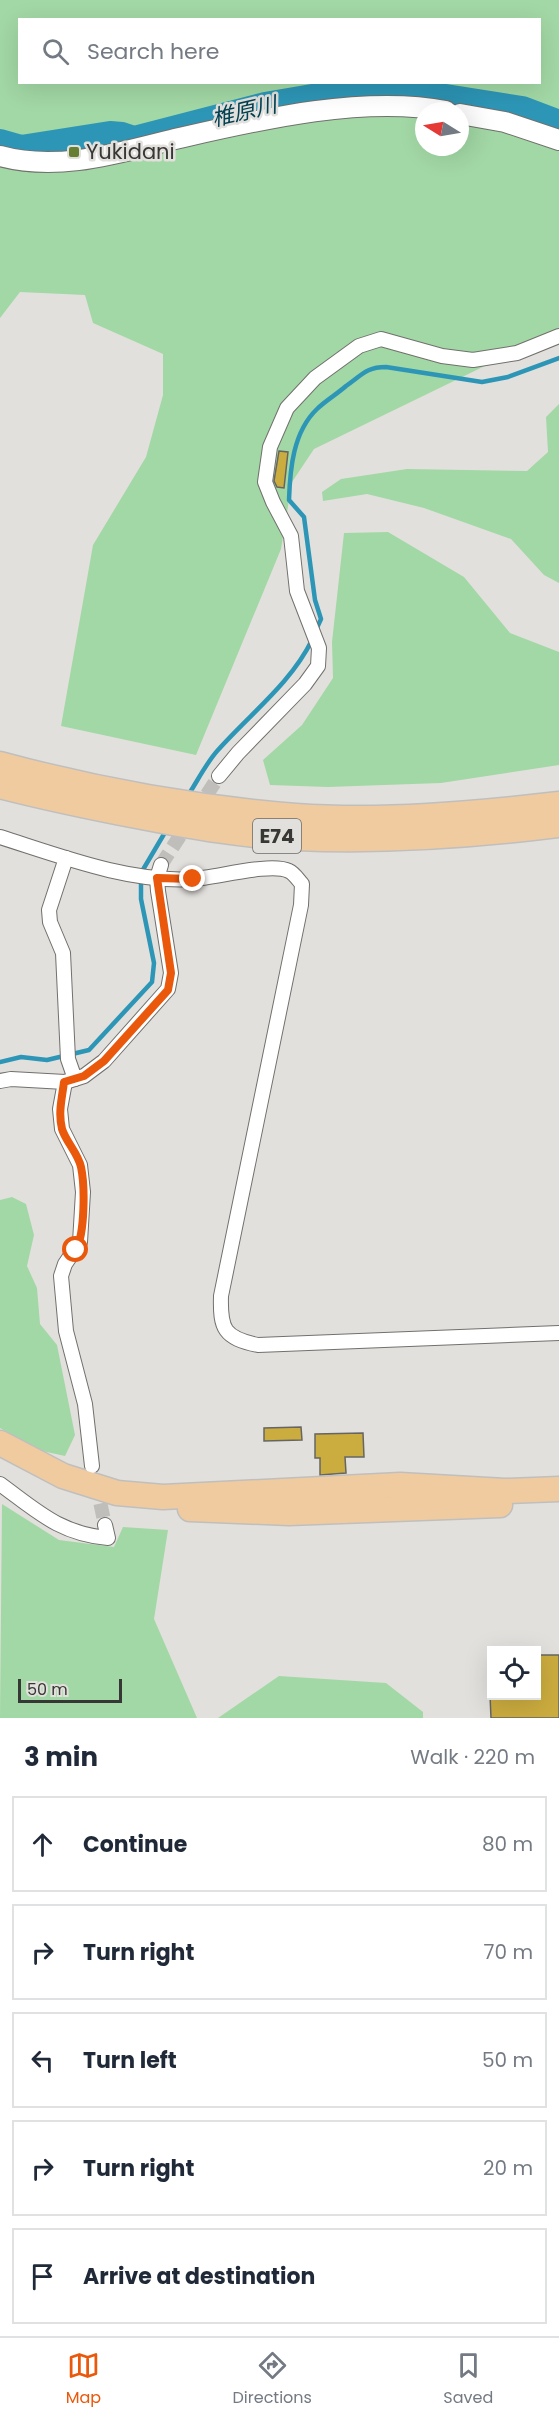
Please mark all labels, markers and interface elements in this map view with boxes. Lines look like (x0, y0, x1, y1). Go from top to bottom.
search box (18, 18, 541, 84)
icon: search (39, 35, 72, 68)
text: Search here (87, 36, 220, 67)
water label: 椎原川 (208, 89, 282, 134)
north arrow (415, 102, 469, 156)
place label: Yukidani (86, 137, 175, 166)
marker: Yukidani (67, 145, 81, 159)
road number: E74 (253, 819, 301, 853)
route end (179, 865, 205, 891)
route start (62, 1236, 88, 1262)
map controls (487, 1646, 541, 1700)
button: locate (487, 1646, 541, 1700)
scale bar (18, 1676, 122, 1704)
text: 50 m (27, 1678, 68, 1701)
text: 3 min (24, 1739, 98, 1775)
text: Walk · 220 m (410, 1743, 535, 1771)
icon: ahead (26, 1828, 59, 1861)
text: Continue (83, 1829, 187, 1860)
text: 80 m (482, 1830, 533, 1858)
icon: right (26, 1936, 59, 1969)
text: Turn right (83, 1937, 194, 1968)
text: 70 m (484, 1938, 533, 1966)
icon: left (26, 2044, 59, 2077)
text: Turn left (83, 2045, 177, 2076)
text: 50 m (482, 2046, 533, 2074)
icon: right (26, 2152, 59, 2185)
text: Turn right (83, 2153, 194, 2184)
text: 20 m (483, 2154, 533, 2182)
icon: arrive (26, 2260, 59, 2293)
text: Arrive at destination (83, 2261, 315, 2292)
tab: Map (66, 2349, 101, 2410)
tab: Directions (233, 2349, 312, 2410)
tab: Saved (443, 2349, 493, 2410)

